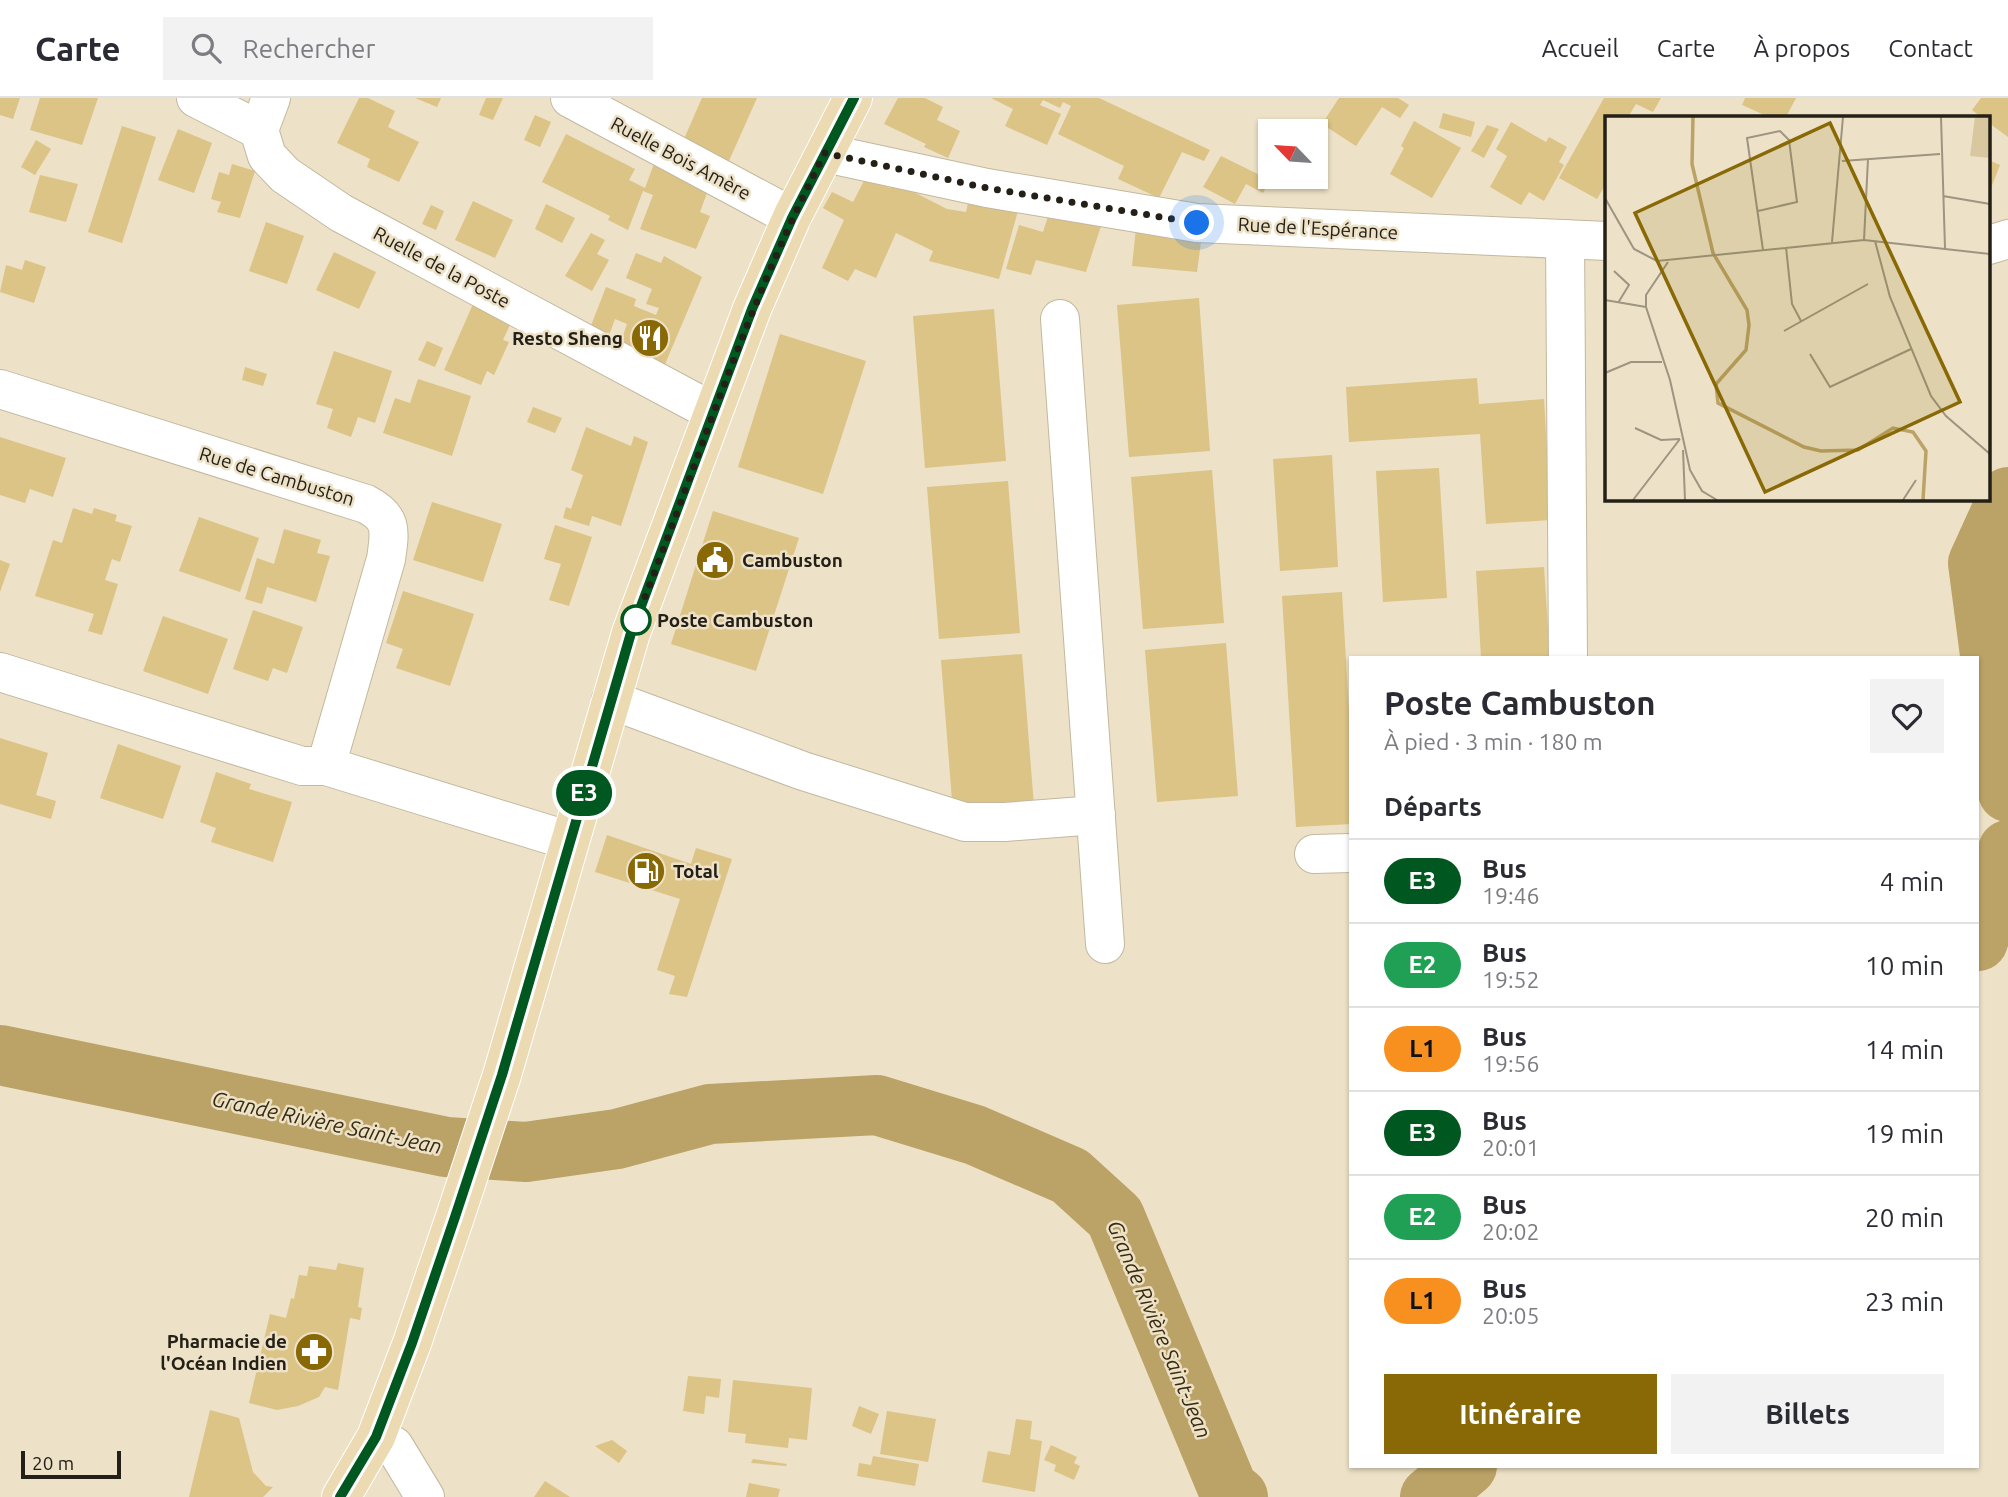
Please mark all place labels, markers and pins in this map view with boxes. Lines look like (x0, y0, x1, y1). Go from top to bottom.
restaurant icon: Resto Sheng (629, 317, 671, 359)
place label: Resto Sheng (512, 327, 623, 349)
public building icon: Cambuston (694, 539, 736, 581)
place label: Cambuston (742, 549, 843, 571)
marker: Poste Cambuston (621, 605, 651, 635)
place label: Poste Cambuston (657, 609, 813, 631)
fuel station icon: Total (625, 850, 667, 892)
place label: Total (673, 860, 719, 882)
place label: Pharmacie de l'Océan Indien (160, 1330, 287, 1374)
pharmacy icon: Pharmacie de l'Océan Indien (293, 1331, 335, 1373)

